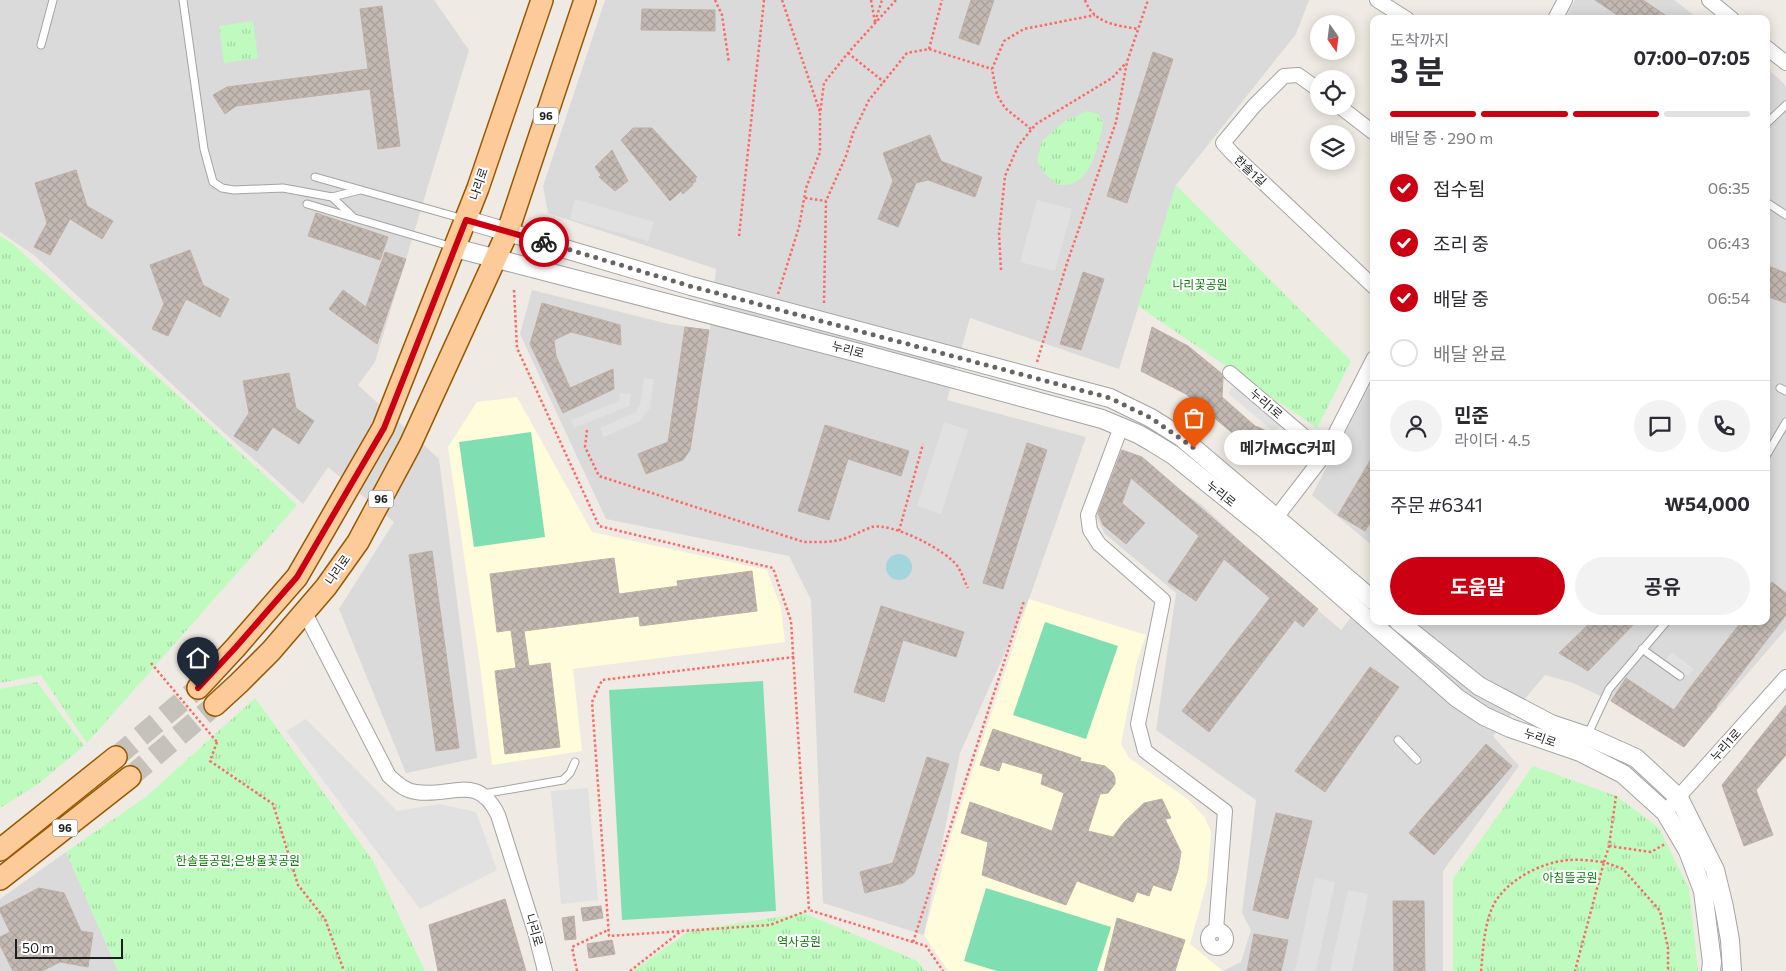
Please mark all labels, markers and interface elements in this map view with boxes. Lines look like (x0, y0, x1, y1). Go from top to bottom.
north arrow (1310, 15, 1355, 60)
map controls (1310, 15, 1355, 170)
text: 도착까지 (1390, 30, 1449, 49)
text: 07:00–07:05 (1634, 46, 1750, 69)
text: 3 분 (1390, 50, 1444, 90)
button: locate (1310, 70, 1355, 115)
road number: 96 (534, 108, 558, 124)
button: layers (1310, 125, 1355, 170)
text: 배달 중 · 290 m (1390, 128, 1493, 147)
street label: 한솔1길 (1232, 152, 1269, 188)
street label: 나리로 (466, 166, 490, 202)
icon: check (1390, 174, 1418, 202)
text: 접수됨 (1433, 177, 1485, 200)
text: 06:35 (1708, 178, 1750, 197)
courier (519, 217, 569, 267)
icon: bike (530, 228, 558, 256)
icon: check (1390, 229, 1418, 257)
text: 조리 중 (1433, 232, 1489, 255)
text: 06:43 (1707, 233, 1750, 252)
park label: 나리꽃공원 (1172, 277, 1228, 291)
icon: check (1390, 284, 1418, 312)
text: 배달 중 (1433, 287, 1489, 310)
text: 06:54 (1707, 288, 1750, 307)
street label: 누리로 (830, 338, 866, 360)
text: 배달 완료 (1433, 342, 1507, 365)
street label: 누리1로 (1248, 385, 1286, 421)
pin (1173, 397, 1215, 448)
button: person (1390, 400, 1442, 452)
button: chat (1634, 400, 1686, 452)
button: phone (1698, 400, 1750, 452)
text: 민준 (1454, 403, 1489, 426)
icon: bag (1180, 404, 1208, 432)
callout: 메가MGC커피 (1224, 430, 1352, 466)
text: 라이더 · 4.5 (1454, 430, 1531, 449)
text: 메가MGC커피 (1240, 438, 1336, 457)
street label: 누리로 (1204, 477, 1239, 509)
road number: 96 (368, 490, 394, 508)
text: ₩54,000 (1664, 492, 1750, 515)
text: 주문 #6341 (1390, 493, 1483, 516)
street label: 나리로 (322, 552, 352, 587)
button: 도움말 (1390, 557, 1565, 615)
button: 공유 (1575, 557, 1750, 615)
pin (177, 637, 219, 688)
icon: home (184, 644, 212, 672)
street label: 누리로 (1522, 725, 1558, 749)
street label: 누리1로 (1707, 725, 1743, 763)
road number: 96 (52, 820, 78, 836)
park label: 한솔뜰공원;은방울꽃공원 (176, 853, 300, 868)
park label: 아침뜰공원 (1542, 870, 1598, 884)
street label: 나리로 (524, 912, 546, 948)
park label: 역사공원 (777, 934, 821, 948)
scale bar (15, 936, 122, 959)
text: 50 m (22, 939, 54, 956)

